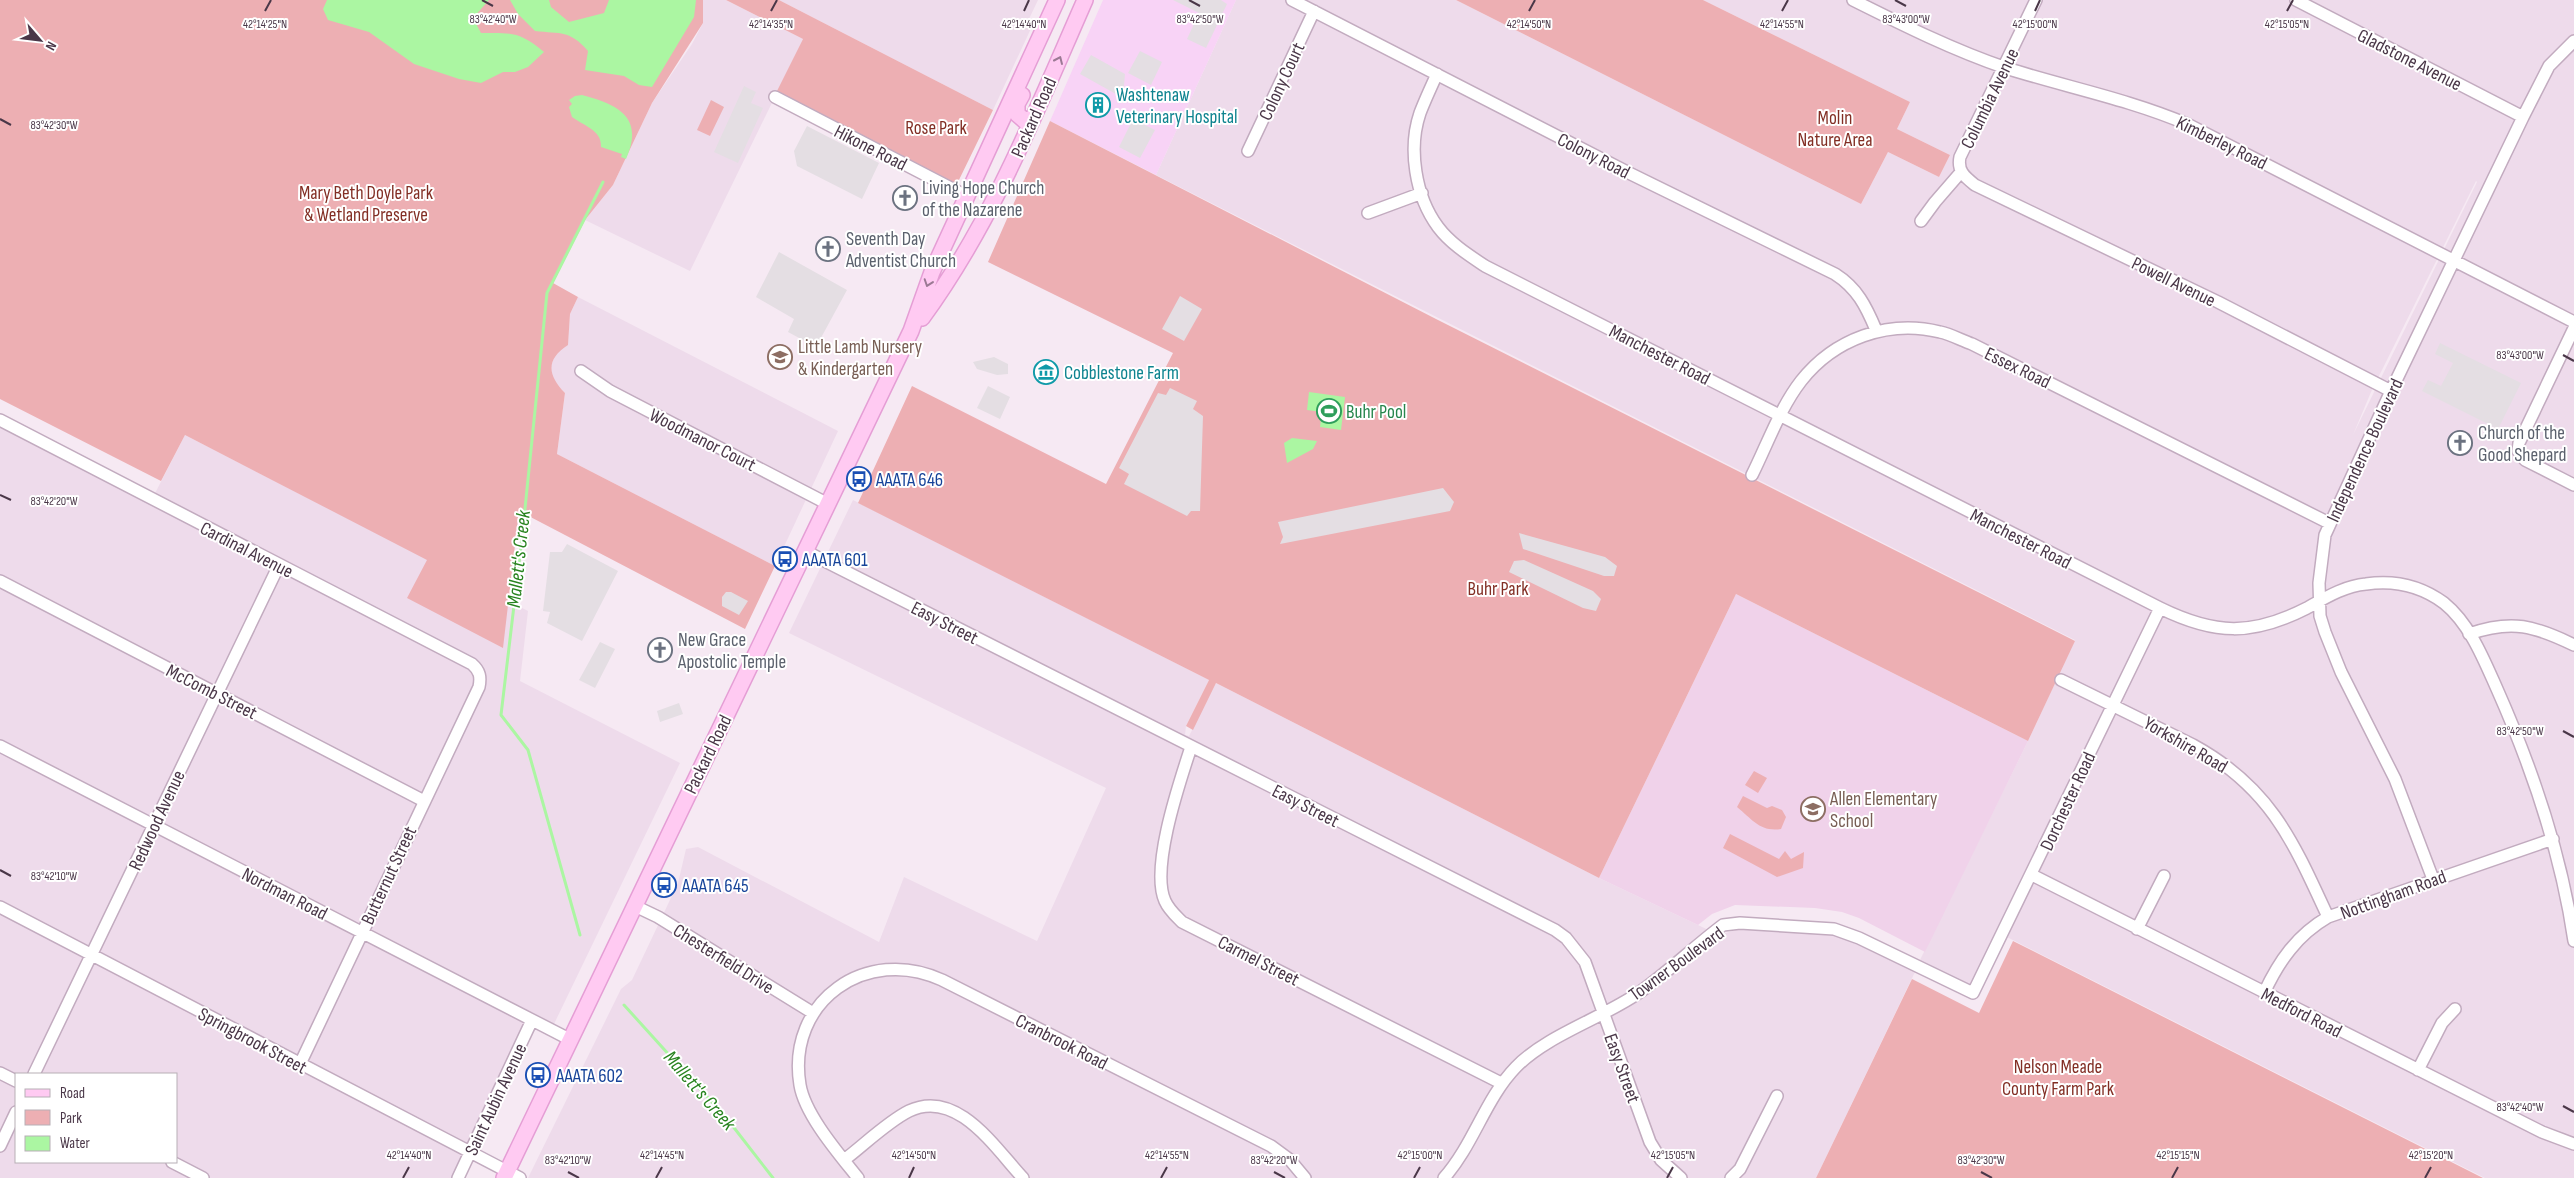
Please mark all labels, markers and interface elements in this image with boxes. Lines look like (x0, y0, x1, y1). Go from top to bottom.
text: 83°42'40"W (469, 12, 517, 27)
text: 83°42'50"W (1177, 12, 1224, 27)
text: 83°43'00"W (1882, 12, 1930, 27)
north arrow (15, 15, 65, 65)
text: 42°14'25"N (243, 17, 287, 32)
text: 42°14'35"N (749, 17, 793, 32)
text: 42°14'40"N (1002, 17, 1046, 32)
text: 42°14'50"N (1507, 17, 1551, 32)
text: 42°14'55"N (1760, 17, 1804, 32)
text: 42°15'00"N (2013, 17, 2057, 32)
text: 42°15'05"N (2265, 17, 2309, 32)
street label: Gladstone Avenue (2353, 24, 2465, 96)
text: N (42, 39, 60, 53)
street label: Colony Court (1254, 39, 1310, 124)
street label: Columbia Avenue (1956, 45, 2025, 153)
one-way arrow (1052, 56, 1063, 65)
street label: Packard Road (1007, 74, 1062, 161)
place label: Washtenaw Veterinary Hospital (1116, 84, 1238, 129)
building icon: Washtenaw Veterinary Hospital (1085, 92, 1111, 118)
park label: Molin Nature Area (1797, 107, 1873, 152)
street label: Kimberley Road (2172, 111, 2271, 175)
park label: Rose Park (905, 117, 968, 140)
text: 83°42'30"W (30, 118, 78, 133)
street label: Hikone Road (830, 120, 911, 176)
street label: Colony Road (1553, 128, 1633, 184)
place label: Living Hope Church of the Nazarene (922, 177, 1044, 222)
park label: Mary Beth Doyle Park & Wetland Preserve (299, 182, 434, 227)
church icon: Living Hope Church of the Nazarene (892, 185, 918, 211)
place label: Seventh Day Adventist Church (845, 228, 956, 273)
church icon: Seventh Day Adventist Church (815, 236, 841, 262)
street label: Powell Avenue (2128, 252, 2219, 313)
one-way arrow (924, 279, 934, 287)
street label: Manchester Road (1605, 320, 1714, 391)
place label: Little Lamb Nursery & Kindergarten (798, 336, 923, 381)
street label: Essex Road (1981, 343, 2054, 394)
school or university icon: Little Lamb Nursery & Kindergarten (767, 344, 793, 370)
text: 83°43'00"W (2496, 348, 2544, 363)
museum icon: Cobblestone Farm (1033, 359, 1059, 385)
place label: Cobblestone Farm (1064, 362, 1179, 385)
street label: Independence Boulevard (2322, 375, 2409, 526)
sports icon: Buhr Pool (1316, 398, 1342, 424)
place label: Buhr Pool (1346, 401, 1406, 424)
street label: Woodmanor Court (645, 404, 759, 477)
place label: Church of the Good Shepard (2478, 422, 2566, 467)
church icon: Church of the Good Shepard (2447, 430, 2473, 456)
bus stop icon: AAATA 646 (846, 466, 872, 492)
place label: AAATA 646 (875, 469, 943, 492)
text: 83°42'20"W (30, 494, 78, 509)
street label: Manchester Road (1966, 504, 2075, 575)
water label: Mallett's Creek (502, 509, 536, 609)
street label: Cardinal Avenue (196, 517, 297, 584)
bus stop icon: AAATA 601 (772, 546, 798, 572)
place label: AAATA 601 (801, 549, 868, 572)
park label: Buhr Park (1468, 578, 1529, 601)
street label: Easy Street (907, 597, 982, 650)
place label: New Grace Apostolic Temple (677, 629, 786, 674)
church icon: New Grace Apostolic Temple (647, 637, 673, 663)
street label: McComb Street (162, 660, 261, 725)
street label: Packard Road (679, 711, 737, 798)
street label: Yorkshire Road (2139, 712, 2231, 779)
text: 83°42'50"W (2497, 724, 2544, 739)
street label: Dorchester Road (2036, 749, 2101, 855)
street label: Redwood Avenue (124, 767, 191, 874)
street label: Easy Street (1268, 780, 1343, 833)
place label: Allen Elementary School (1829, 788, 1938, 833)
school or university icon: Allen Elementary School (1800, 796, 1826, 822)
street label: Butternut Street (357, 823, 422, 928)
street label: Nordman Road (238, 863, 331, 926)
street label: Nottingham Road (2338, 866, 2449, 925)
text: 83°42'10"W (31, 869, 77, 884)
bus stop icon: AAATA 645 (651, 872, 677, 898)
place label: AAATA 645 (681, 875, 749, 898)
street label: Chesterfield Drive (669, 919, 778, 999)
street label: Towner Boulevard (1625, 922, 1729, 1006)
street label: Carmel Street (1214, 931, 1303, 992)
street label: Medford Road (2257, 983, 2346, 1043)
street label: Springbrook Street (194, 1003, 311, 1080)
street label: Cranbrook Road (1011, 1009, 1111, 1075)
street label: Easy Street (1598, 1031, 1645, 1106)
street label: Saint Aubin Avenue (460, 1040, 532, 1159)
water label: Mallett's Creek (658, 1046, 741, 1136)
park label: Nelson Meade County Farm Park (2002, 1056, 2115, 1101)
bus stop icon: AAATA 602 (525, 1062, 551, 1088)
place label: AAATA 602 (555, 1065, 623, 1088)
legend (15, 1073, 178, 1163)
text: Road (60, 1084, 85, 1103)
text: 83°42'40"W (2496, 1100, 2544, 1115)
text: Park (60, 1109, 82, 1128)
text: Water (60, 1134, 91, 1153)
text: 42°14'40"N (387, 1148, 431, 1163)
text: 42°14'45"N (640, 1148, 684, 1163)
text: 42°14'50"N (892, 1148, 936, 1163)
text: 42°14'55"N (1145, 1148, 1189, 1163)
text: 42°15'00"N (1398, 1148, 1442, 1163)
text: 42°15'05"N (1651, 1148, 1695, 1163)
text: 42°15'15"N (2156, 1148, 2200, 1163)
text: 42°15'20"N (2409, 1148, 2453, 1163)
text: 83°42'10"W (545, 1153, 591, 1168)
text: 83°42'20"W (1250, 1153, 1298, 1168)
text: 83°42'30"W (1957, 1153, 2005, 1168)

